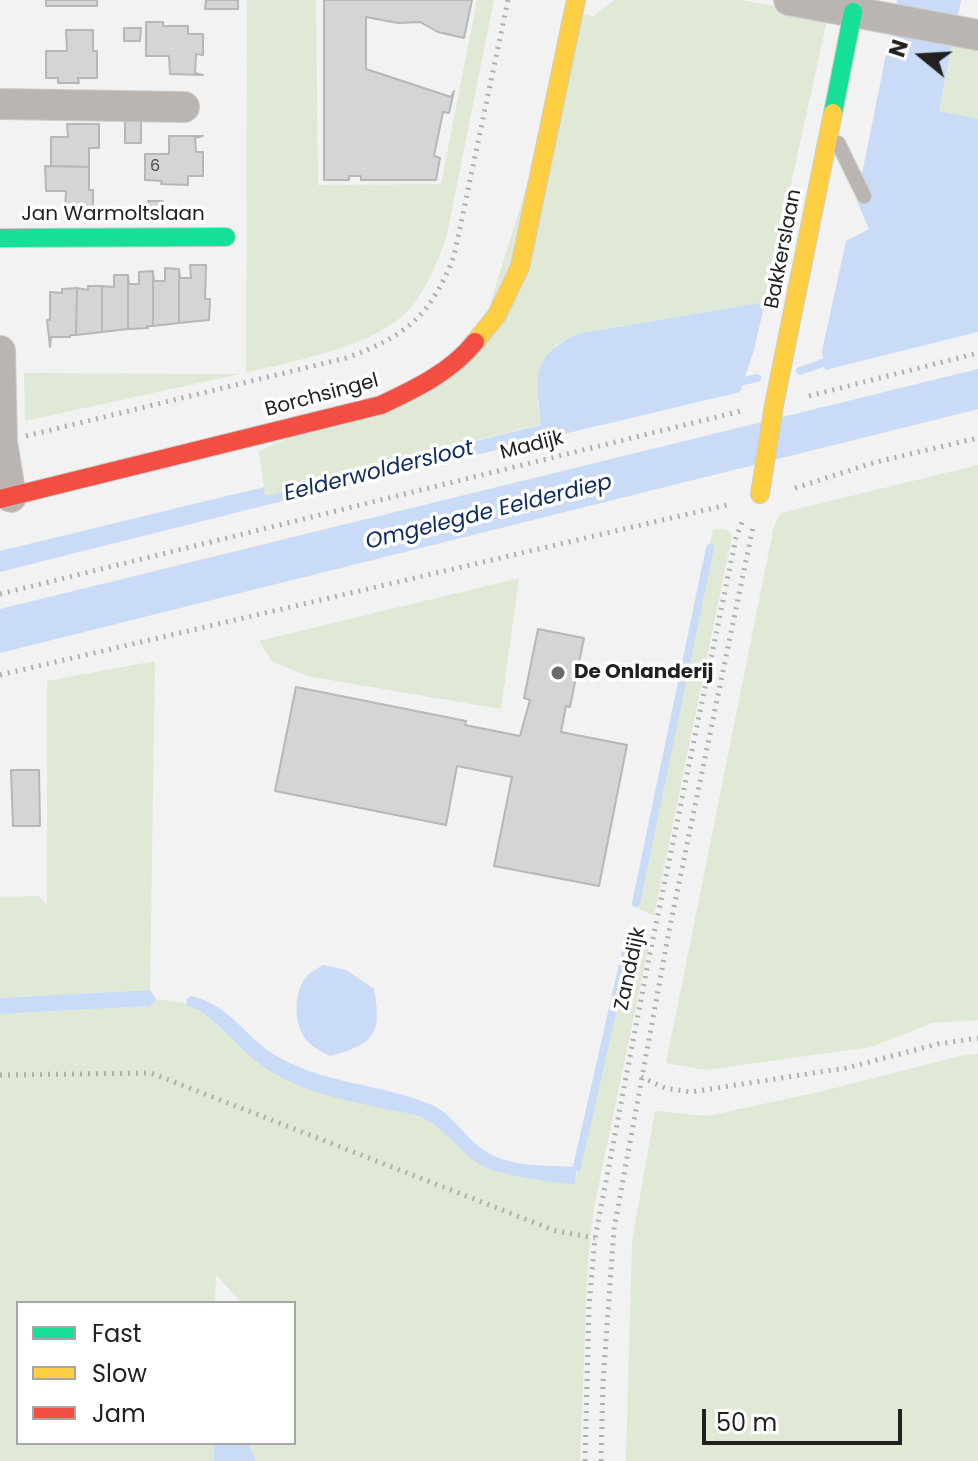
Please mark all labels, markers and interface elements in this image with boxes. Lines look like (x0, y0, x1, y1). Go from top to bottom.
north arrow (882, 16, 962, 96)
text: N (881, 36, 916, 61)
house number: 6 (150, 157, 160, 177)
street label: Bakkerslaan (761, 187, 807, 311)
street label: Jan Warmoltslaan (21, 203, 205, 227)
street label: Borchsingel (263, 369, 381, 423)
street label: Madijk (498, 427, 566, 465)
water label: Eelderwoldersloot (282, 436, 476, 508)
water label: Omgelegde Eelderdiep (363, 470, 615, 556)
place label: De Onlanderij (574, 661, 713, 685)
marker: De Onlanderij (549, 664, 567, 682)
street label: Zanddijk (610, 925, 652, 1013)
legend (16, 1301, 296, 1445)
text: Fast (92, 1317, 142, 1350)
text: Slow (92, 1357, 147, 1390)
scale bar (706, 1393, 906, 1443)
text: Jam (92, 1397, 146, 1430)
text: 50 m (716, 1406, 777, 1439)

